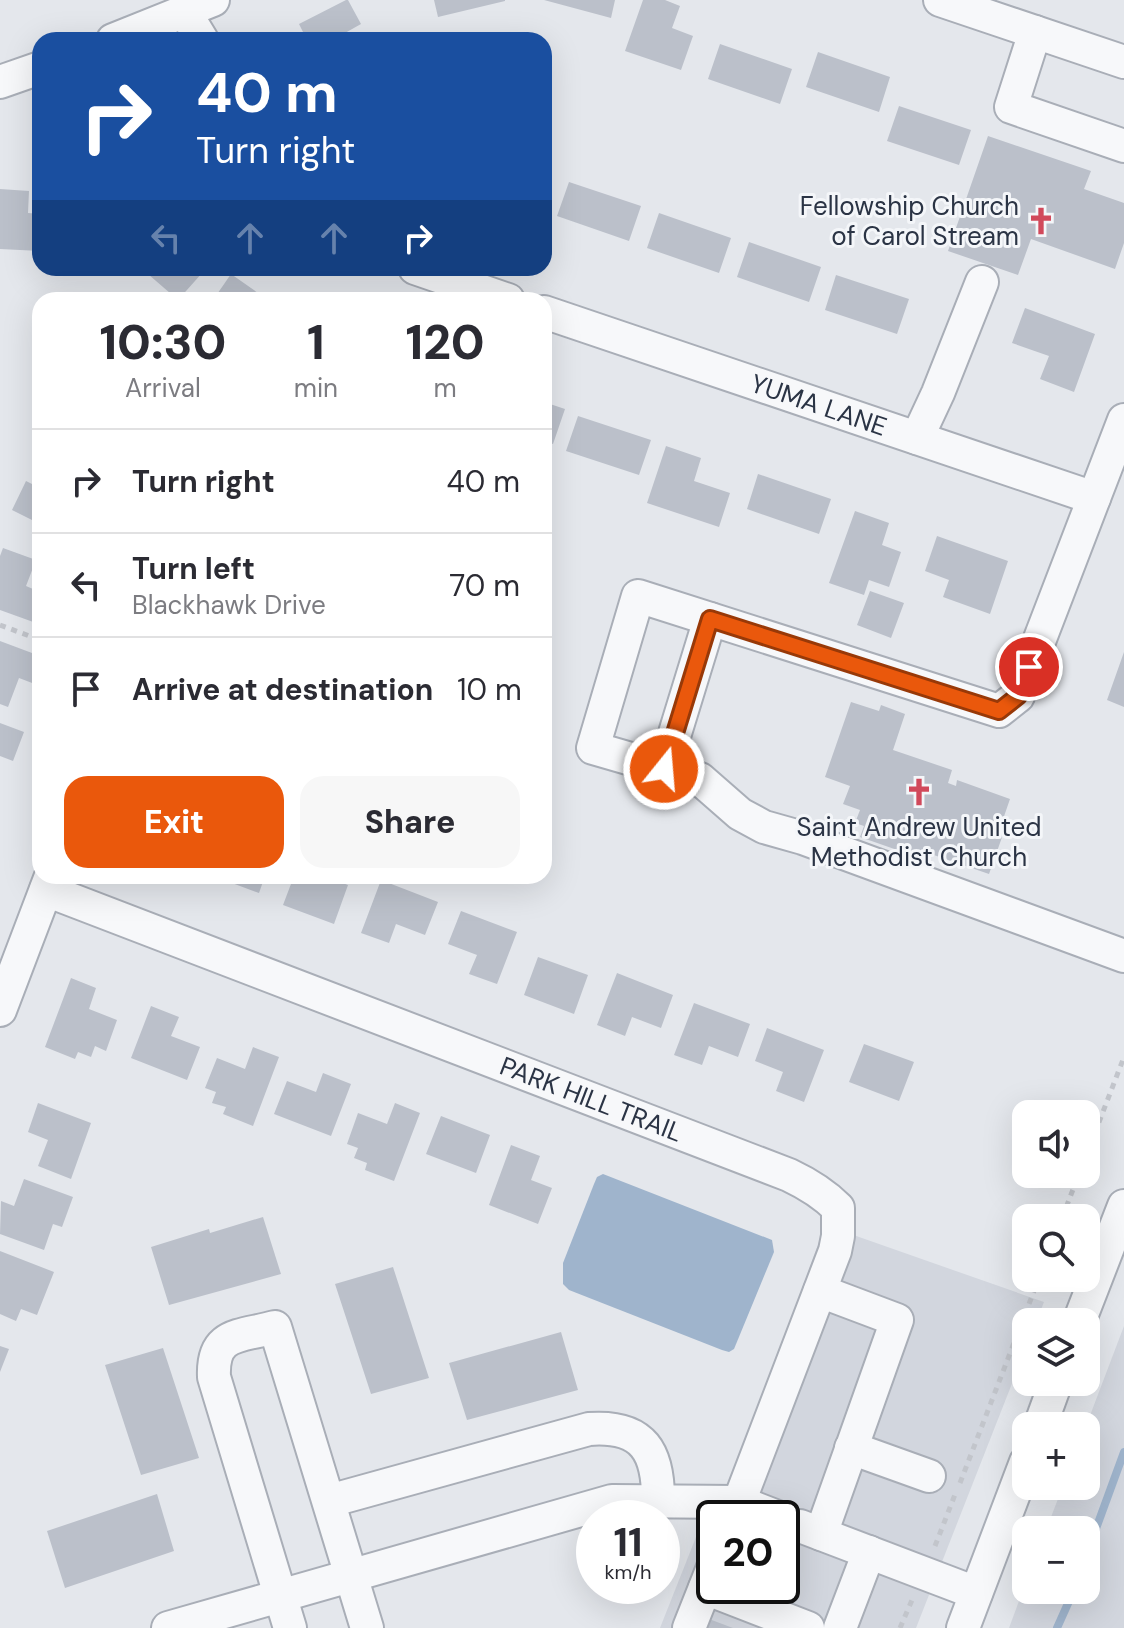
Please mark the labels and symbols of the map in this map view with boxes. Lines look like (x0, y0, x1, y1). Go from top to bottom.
place label: Fellowship Church of Carol Stream (800, 189, 1019, 253)
church icon: Fellowship Church of Carol Stream (1026, 206, 1056, 236)
street label: YUMA LANE (746, 366, 891, 444)
pin (995, 633, 1063, 701)
position arrow (622, 727, 706, 811)
church icon: Saint Andrew United Methodist Church (904, 777, 934, 807)
place label: Saint Andrew United Methodist Church (796, 810, 1042, 874)
street label: PARK HILL TRAIL (495, 1049, 687, 1150)
speed limit sign: 20 (696, 1500, 800, 1604)

